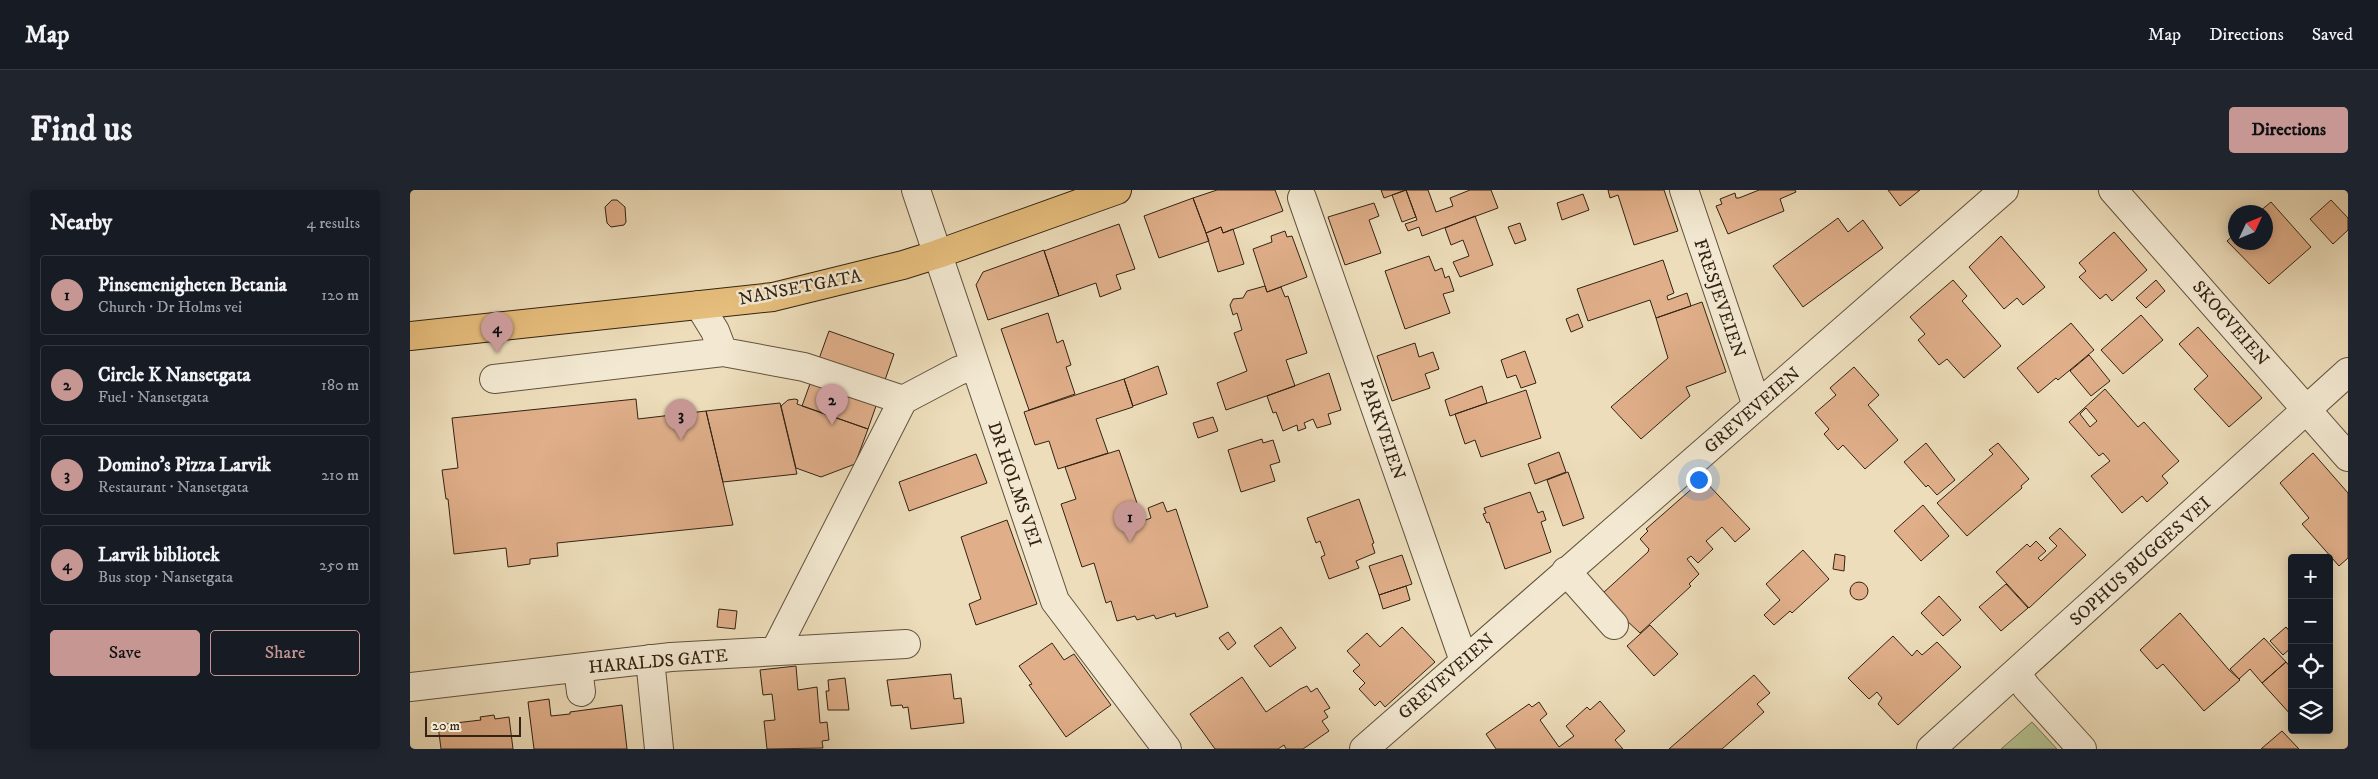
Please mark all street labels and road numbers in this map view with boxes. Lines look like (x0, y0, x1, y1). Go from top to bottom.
street label: FRESJEVEIEN (1688, 236, 1750, 361)
street label: NANSETGATA (737, 265, 864, 311)
street label: SKOGVEIEN (2187, 276, 2273, 371)
street label: GREVEVEIEN (1700, 363, 1806, 459)
street label: PARKVEIEN (1355, 376, 1410, 483)
street label: DR HOLMS VEI (982, 419, 1046, 550)
street label: SOPHUS BUGGES VEI (2065, 492, 2216, 631)
street label: GREVEVEIEN (1394, 629, 1500, 725)
street label: HARALDS GATE (588, 645, 729, 679)

